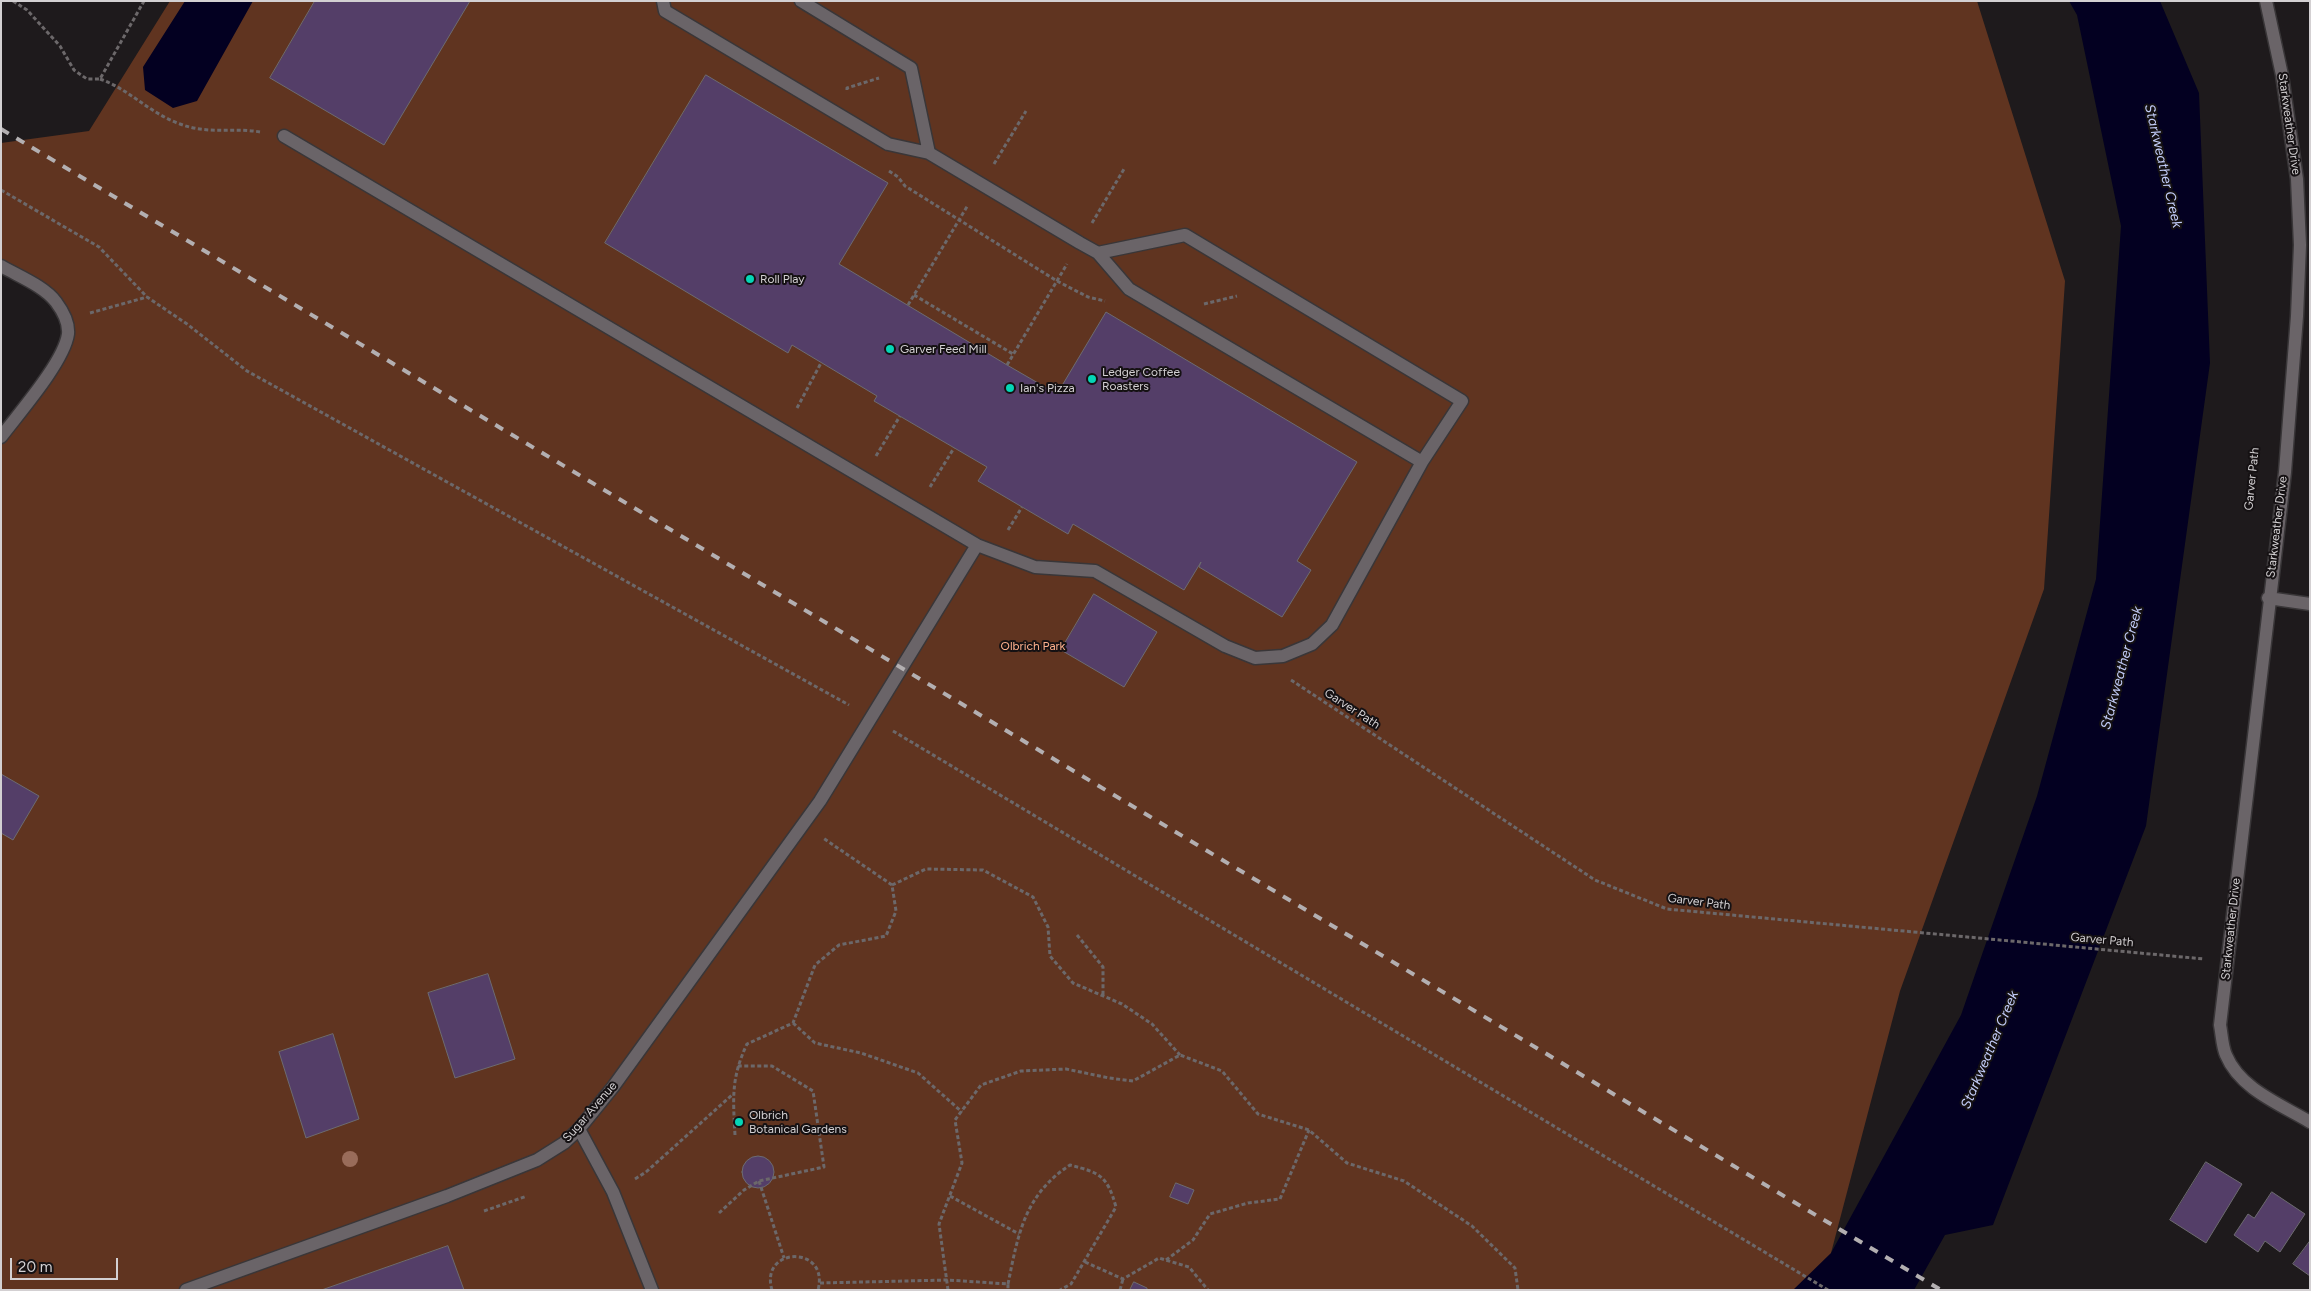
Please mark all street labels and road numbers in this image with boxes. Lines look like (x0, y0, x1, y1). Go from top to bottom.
street label: Starkweather Drive (2275, 72, 2303, 176)
street label: Garver Path (2242, 447, 2262, 511)
street label: Starkweather Drive (2264, 475, 2290, 579)
street label: Garver Path (1322, 686, 1382, 732)
street label: Starkweather Drive (2218, 877, 2244, 981)
street label: Garver Path (1667, 891, 1731, 913)
street label: Garver Path (2070, 930, 2134, 950)
street label: Sugar Avenue (560, 1079, 620, 1145)

